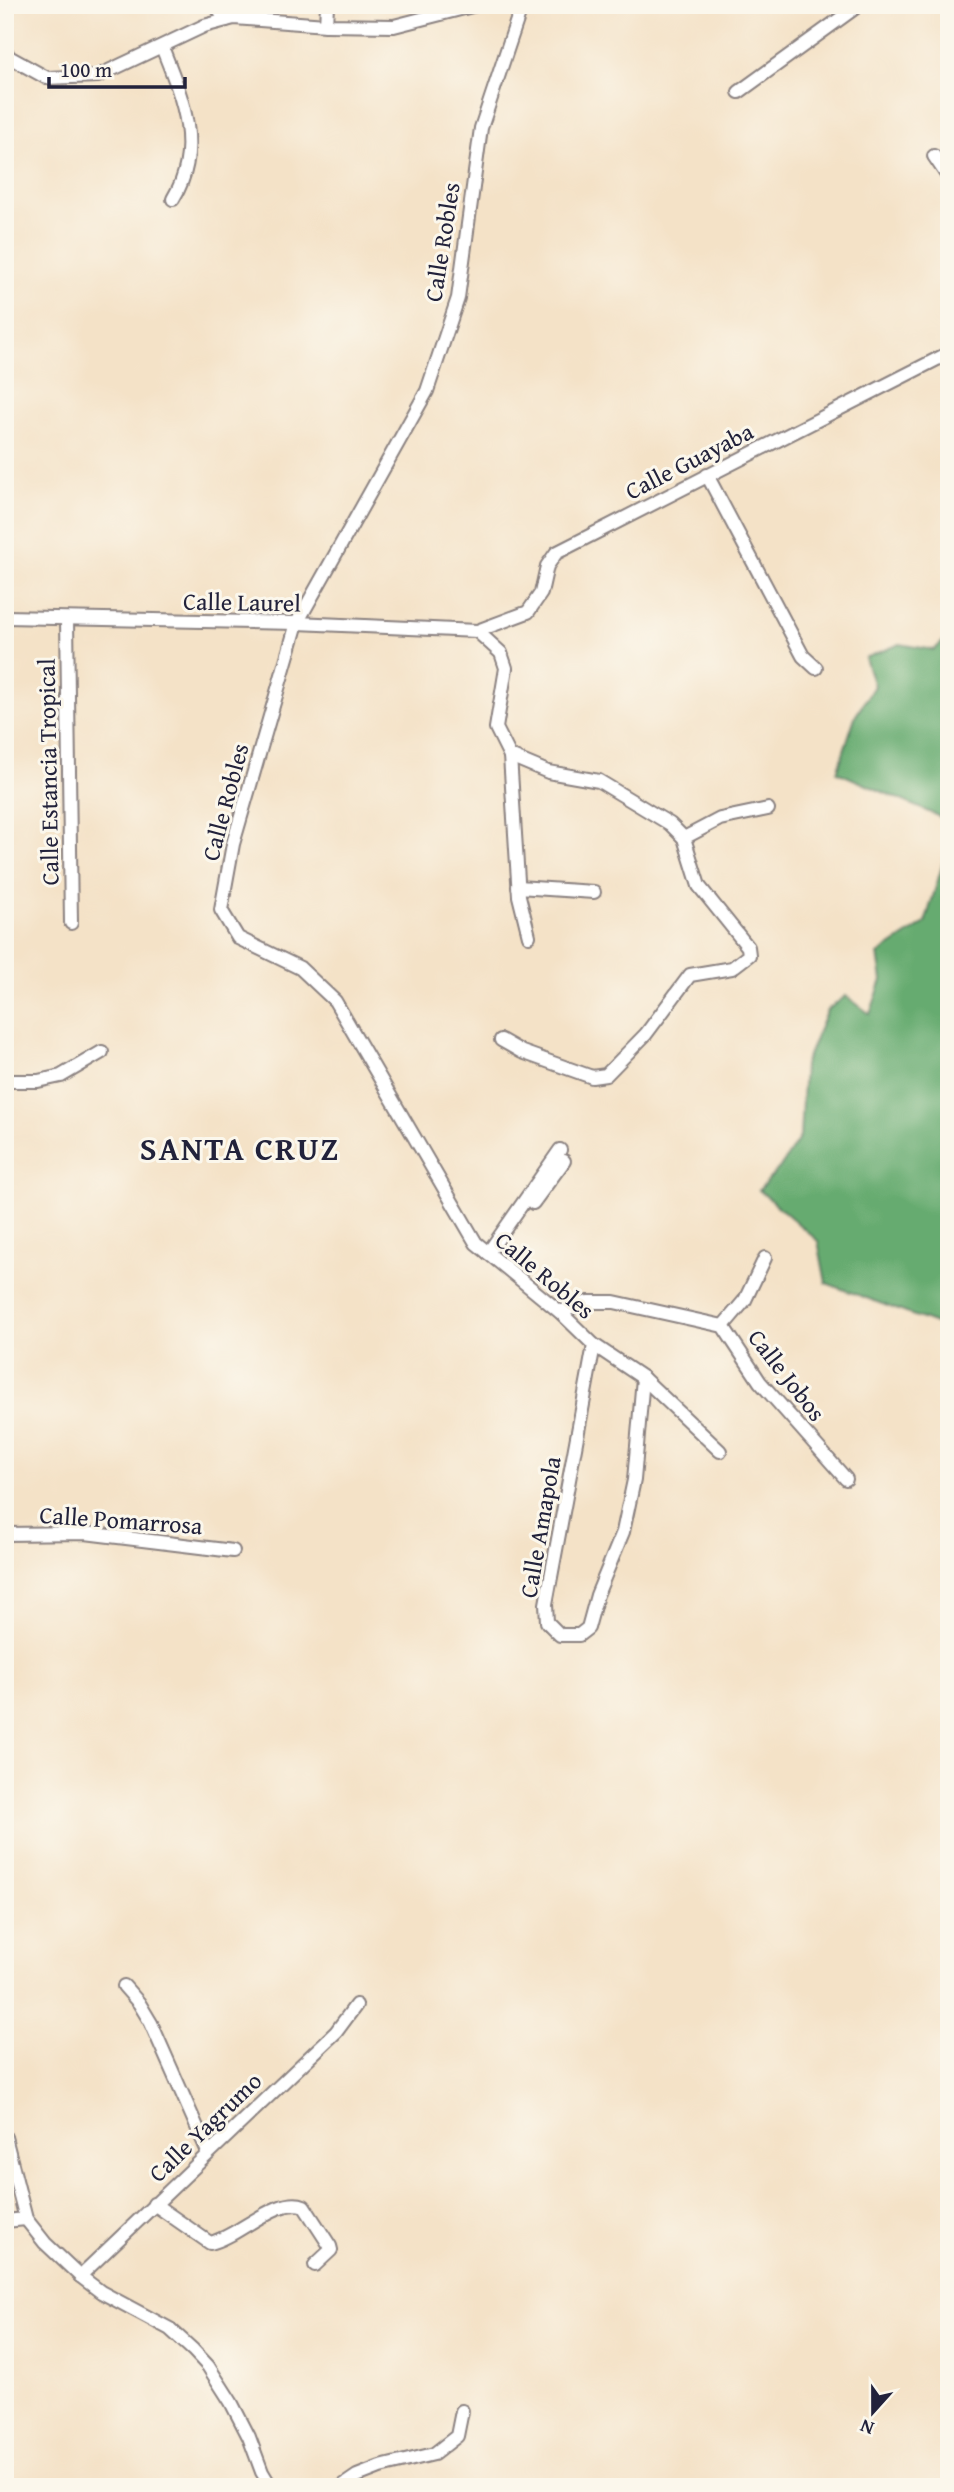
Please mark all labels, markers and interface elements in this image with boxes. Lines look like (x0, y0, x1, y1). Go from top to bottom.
scale bar (49, 46, 186, 90)
text: 100 m (60, 54, 112, 85)
street label: Calle Robles (415, 180, 469, 304)
street label: Calle Guayaba (619, 413, 760, 508)
street label: Calle Laurel (183, 583, 302, 621)
street label: Calle Estancia Tropical (29, 658, 67, 886)
street label: Calle Robles (193, 739, 257, 865)
district label: SANTA CRUZ (140, 1125, 340, 1172)
street label: Calle Robles (488, 1223, 602, 1327)
street label: Calle Jobos (740, 1322, 834, 1428)
street label: Calle Amapola (510, 1453, 570, 1601)
street label: Calle Pomarrosa (38, 1497, 204, 1543)
street label: Calle Yagrumo (141, 2064, 269, 2190)
north arrow (838, 2376, 908, 2446)
text: N (856, 2412, 878, 2443)

